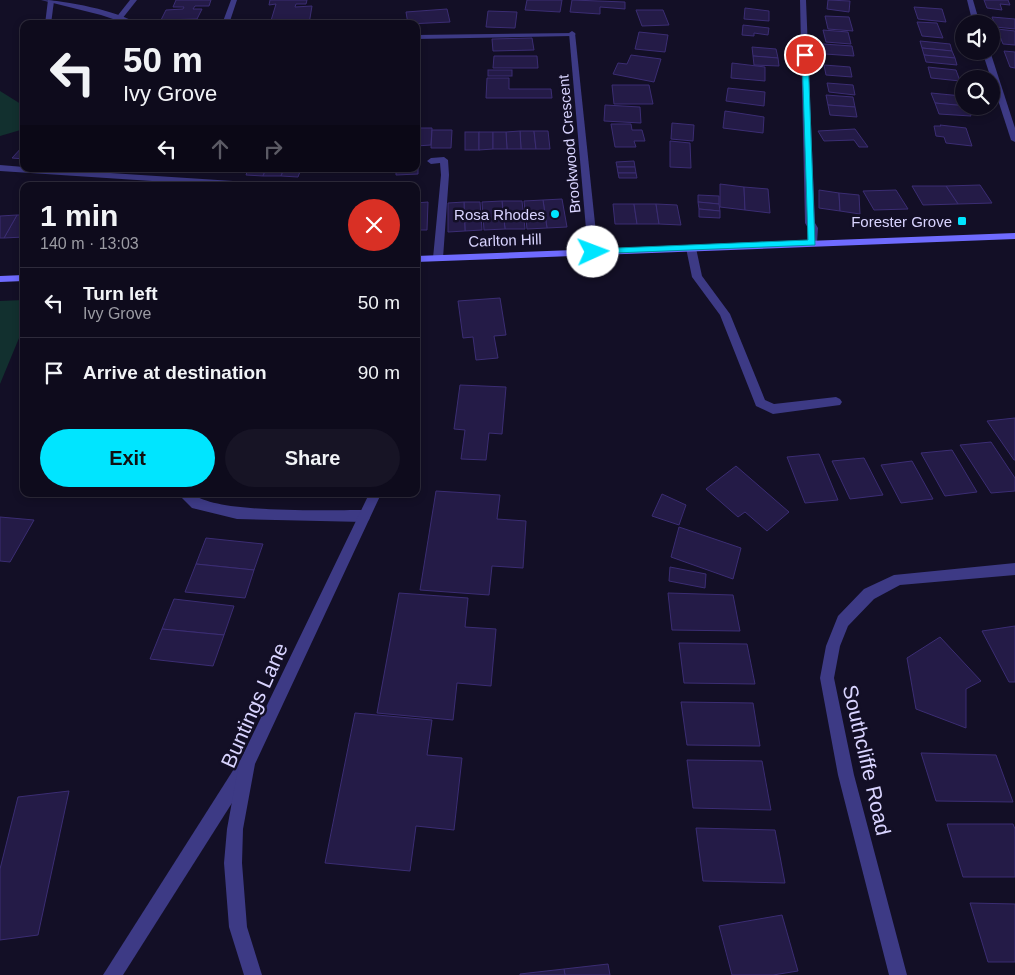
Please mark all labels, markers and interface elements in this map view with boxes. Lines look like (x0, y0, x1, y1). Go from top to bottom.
map controls (955, 15, 1000, 115)
button: sound (955, 15, 1000, 60)
pin (784, 34, 826, 76)
icon: left (40, 40, 105, 105)
text: 50 m (123, 40, 203, 79)
icon: arrive (791, 41, 819, 69)
button: search (955, 70, 1000, 115)
street label: Brookwood Crescent (554, 73, 584, 214)
text: Ivy Grove (123, 81, 217, 106)
icon: left (153, 135, 181, 163)
icon: ahead (206, 135, 234, 163)
icon: right (259, 135, 287, 163)
text: 1 min (40, 199, 118, 232)
button: close (348, 199, 400, 251)
place label: Rosa Rhodes (454, 206, 545, 223)
marker: Rosa Rhodes (549, 208, 561, 220)
place label: Forester Grove (851, 213, 952, 230)
marker: Forester Grove (956, 215, 968, 227)
position arrow (566, 225, 618, 277)
street label: Carlton Hill (468, 230, 542, 250)
text: 140 m · 13:03 (40, 235, 139, 252)
text: Turn left (83, 283, 158, 304)
icon: left (40, 289, 68, 317)
text: 50 m (358, 292, 400, 313)
text: Ivy Grove (83, 305, 151, 322)
icon: arrive (40, 359, 68, 387)
text: Arrive at destination (83, 362, 267, 383)
text: 90 m (358, 362, 400, 383)
button: Exit (40, 429, 215, 487)
button: Share (225, 429, 400, 487)
street label: Buntings Lane (216, 639, 292, 771)
street label: Southcliffe Road (839, 683, 895, 837)

